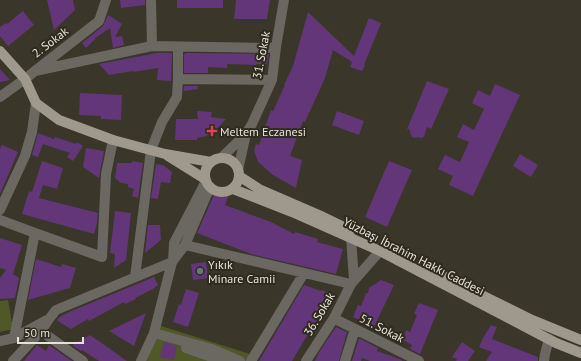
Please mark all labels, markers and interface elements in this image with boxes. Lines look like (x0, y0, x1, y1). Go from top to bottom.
street label: 2. Sokak (29, 23, 71, 61)
street label: 31. Sokak (249, 30, 273, 80)
place label: Meltem Eczanesi (220, 124, 306, 139)
marker: Meltem Eczanesi (207, 126, 217, 136)
street label: Yüzbaşı İbrahim Hakkı Caddesi (341, 214, 487, 298)
place label: Yıkık Minare Camii (208, 257, 275, 286)
marker: Yıkık Minare Camii (195, 266, 205, 276)
street label: 36. Sokak (300, 289, 338, 339)
street label: 51. Sokak (357, 310, 407, 346)
scale bar (18, 319, 83, 345)
text: 50 m (24, 325, 50, 340)

